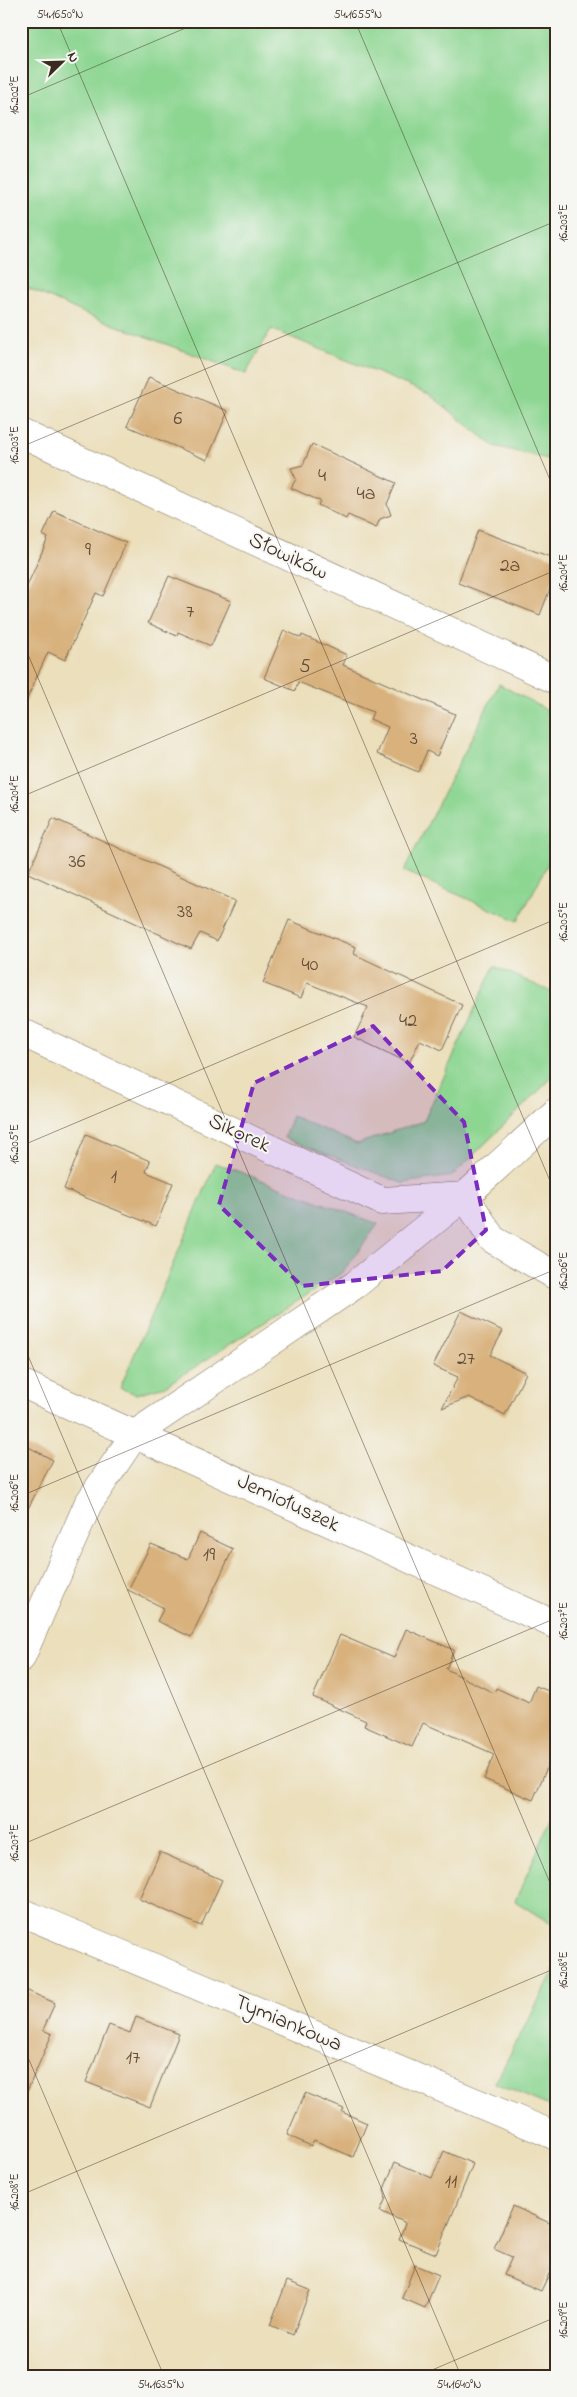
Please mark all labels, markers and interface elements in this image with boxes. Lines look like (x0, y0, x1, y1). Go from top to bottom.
text: 54.1650°N (37, 6, 83, 24)
text: 54.1655°N (334, 6, 382, 24)
north arrow (38, 38, 88, 88)
text: N (61, 49, 84, 66)
text: 16.202°E (6, 75, 24, 115)
text: 16.203°E (555, 204, 573, 242)
house number: 6 (174, 405, 183, 434)
text: 16.203°E (6, 426, 24, 464)
house number: 4 (318, 462, 326, 491)
house number: 4a (356, 480, 376, 509)
street label: Słowików (243, 525, 333, 589)
house number: 9 (85, 536, 91, 565)
house number: 2a (500, 552, 520, 581)
text: 16.204°E (555, 554, 573, 592)
house number: 7 (186, 598, 194, 627)
house number: 5 (299, 653, 311, 682)
house number: 3 (410, 725, 418, 754)
text: 16.204°E (6, 775, 24, 813)
house number: 36 (68, 848, 86, 877)
house number: 38 (177, 898, 193, 927)
text: 16.205°E (555, 902, 573, 942)
house number: 40 (302, 951, 319, 980)
house number: 42 (399, 1007, 417, 1036)
street label: Sikorek (203, 1106, 276, 1162)
text: 16.205°E (6, 1124, 24, 1164)
house number: 1 (111, 1163, 117, 1192)
text: 16.206°E (555, 1252, 573, 1290)
house number: 27 (457, 1345, 475, 1374)
street label: Jemiołuszek (231, 1466, 345, 1542)
text: 16.206°E (6, 1474, 24, 1512)
house number: 19 (203, 1541, 215, 1570)
text: 16.207°E (555, 1602, 573, 1640)
text: 16.207°E (6, 1824, 24, 1862)
text: 16.208°E (555, 1951, 573, 1989)
street label: Tymiankowa (229, 1987, 347, 2062)
house number: 17 (126, 2044, 140, 2073)
house number: 11 (445, 2168, 457, 2197)
text: 16.208°E (6, 2173, 24, 2211)
text: 16.209°E (555, 2302, 573, 2338)
text: 54.1635°N (138, 2376, 184, 2394)
text: 54.1640°N (437, 2376, 481, 2394)

